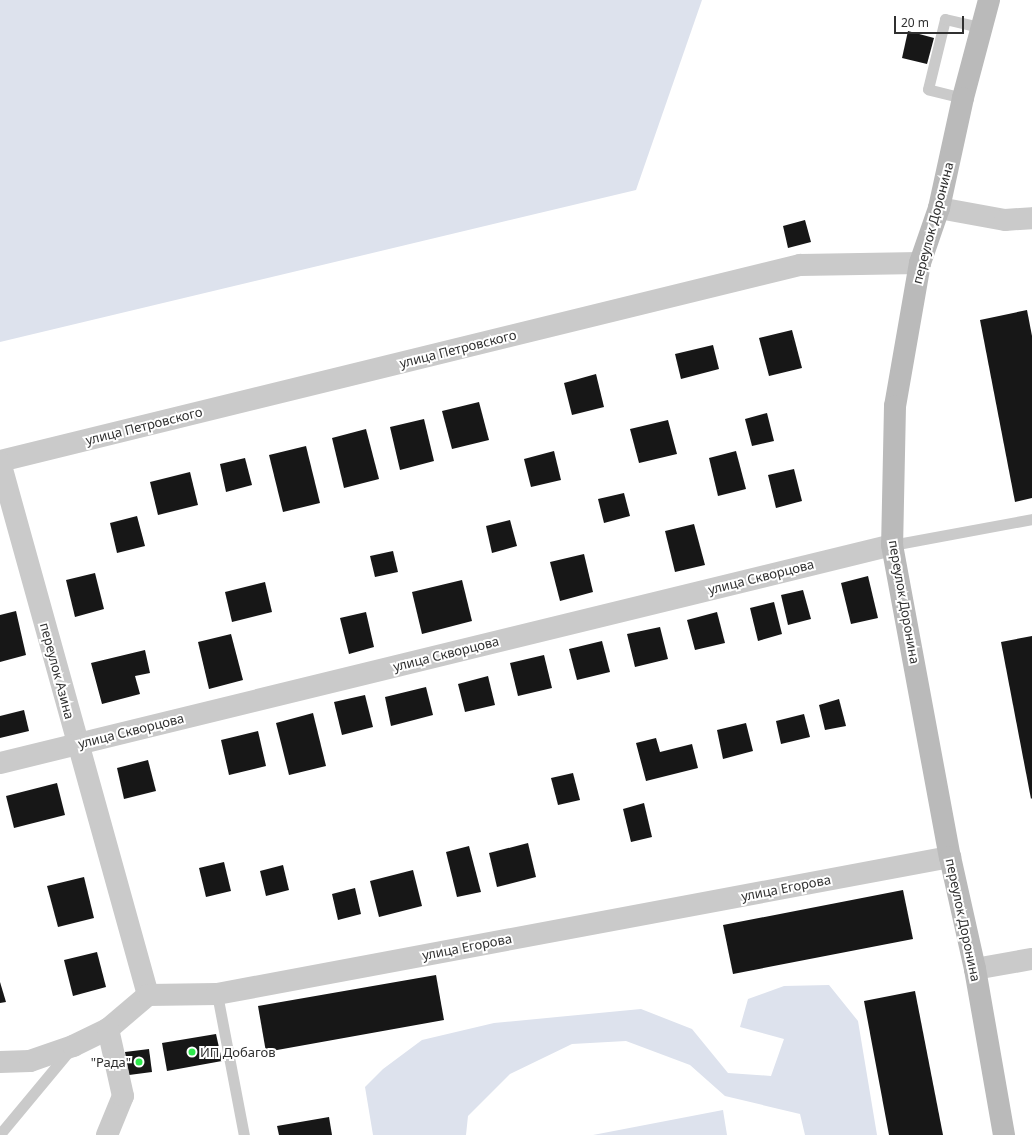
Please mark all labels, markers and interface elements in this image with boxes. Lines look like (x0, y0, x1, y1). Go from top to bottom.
scale bar (896, 8, 966, 34)
text: 20 m (901, 14, 929, 31)
street label: переулок Доронина (909, 160, 957, 286)
street label: улица Петровского (398, 327, 518, 371)
street label: улица Петровского (84, 404, 204, 448)
street label: переулок Доронина (885, 539, 923, 665)
street label: улица Скворцова (706, 556, 816, 598)
street label: переулок Азина (37, 621, 77, 721)
street label: улица Скворцова (391, 633, 501, 675)
street label: улица Скворцова (76, 710, 186, 752)
street label: переулок Доронина (942, 857, 984, 983)
street label: улица Егорова (740, 872, 832, 904)
street label: улица Егорова (421, 931, 513, 963)
place label: ИП Добагов (200, 1044, 276, 1060)
marker: ИП Добагов (187, 1047, 197, 1057)
place label: "Рада" (91, 1054, 131, 1070)
marker: "Рада" (134, 1057, 144, 1067)

